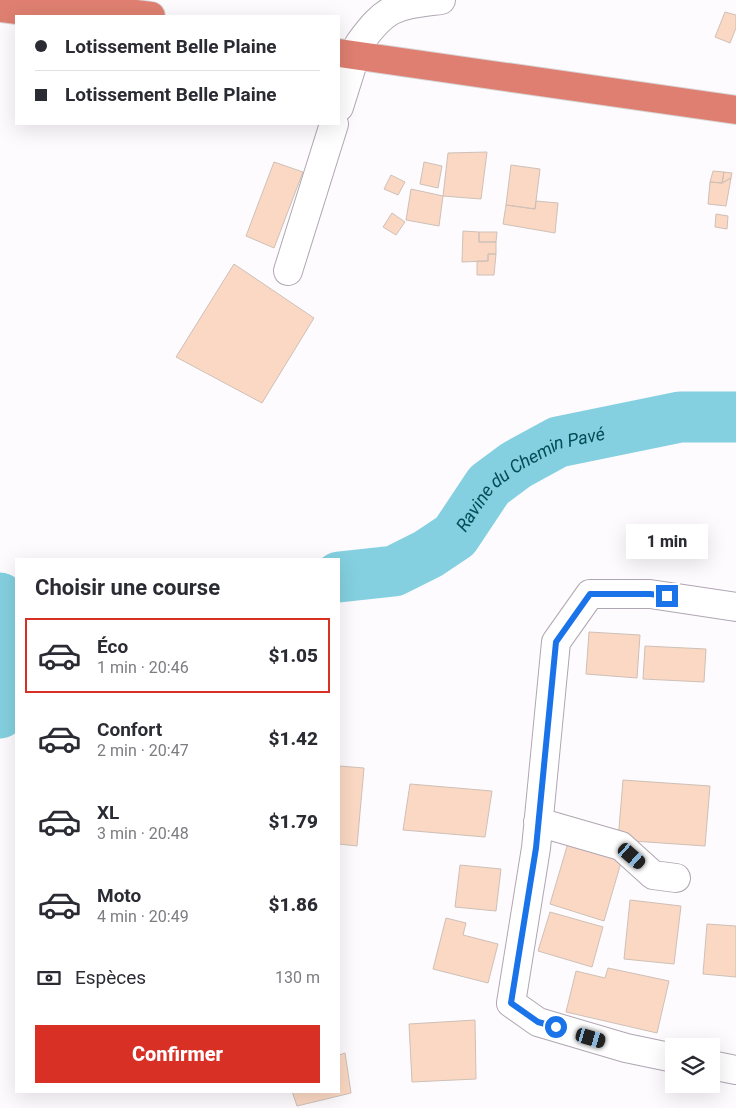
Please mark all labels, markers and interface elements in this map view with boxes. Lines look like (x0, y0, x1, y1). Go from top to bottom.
text: Lotissement Belle Plaine (65, 35, 277, 58)
text: Lotissement Belle Plaine (65, 83, 277, 106)
water label: Ravine du Chemin Pavé (451, 422, 607, 535)
callout: 1 min (626, 524, 708, 558)
text: 1 min (647, 532, 687, 551)
text: Choisir une course (35, 575, 220, 600)
route end (656, 585, 678, 607)
icon: car (37, 633, 82, 678)
text: Éco (97, 635, 128, 658)
text: $1.05 (269, 644, 318, 667)
text: 1 min · 20:46 (97, 658, 189, 677)
icon: car (37, 716, 82, 761)
text: Confort (97, 718, 162, 741)
text: $1.42 (269, 727, 318, 750)
text: 2 min · 20:47 (97, 741, 189, 760)
icon: car (37, 799, 82, 844)
text: XL (97, 801, 119, 824)
text: $1.79 (269, 810, 318, 833)
text: 3 min · 20:48 (97, 824, 189, 843)
car (615, 840, 648, 872)
icon: car (37, 882, 82, 927)
text: Moto (97, 884, 141, 907)
text: $1.86 (269, 893, 318, 916)
text: 4 min · 20:49 (97, 907, 189, 926)
icon: cash (35, 964, 63, 992)
text: Espèces (75, 966, 146, 989)
text: 130 m (275, 968, 320, 987)
route start (545, 1016, 567, 1038)
button: Confirmer (35, 1025, 320, 1083)
car (574, 1027, 607, 1049)
map controls (665, 1038, 720, 1093)
button: layers (665, 1038, 720, 1093)

